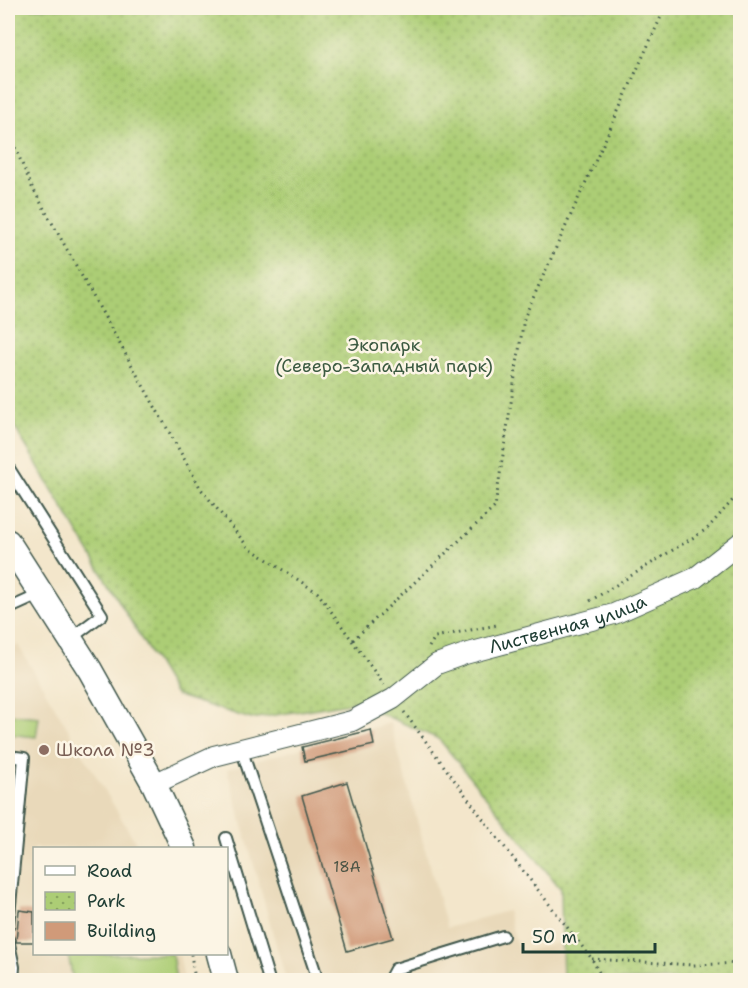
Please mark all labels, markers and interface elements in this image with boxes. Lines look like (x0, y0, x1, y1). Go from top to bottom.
park label: Экопарк (Северо-Западный парк) (275, 333, 493, 378)
street label: Лиственная улица (486, 589, 650, 659)
place label: Школа №3 (56, 738, 155, 762)
marker: Школа №3 (37, 743, 51, 757)
legend (33, 847, 228, 955)
house number: 18А (333, 857, 361, 877)
text: Road (87, 859, 132, 883)
text: Park (87, 889, 126, 913)
scale bar (523, 916, 655, 954)
text: Building (87, 919, 156, 943)
text: 50 m (532, 925, 577, 949)

